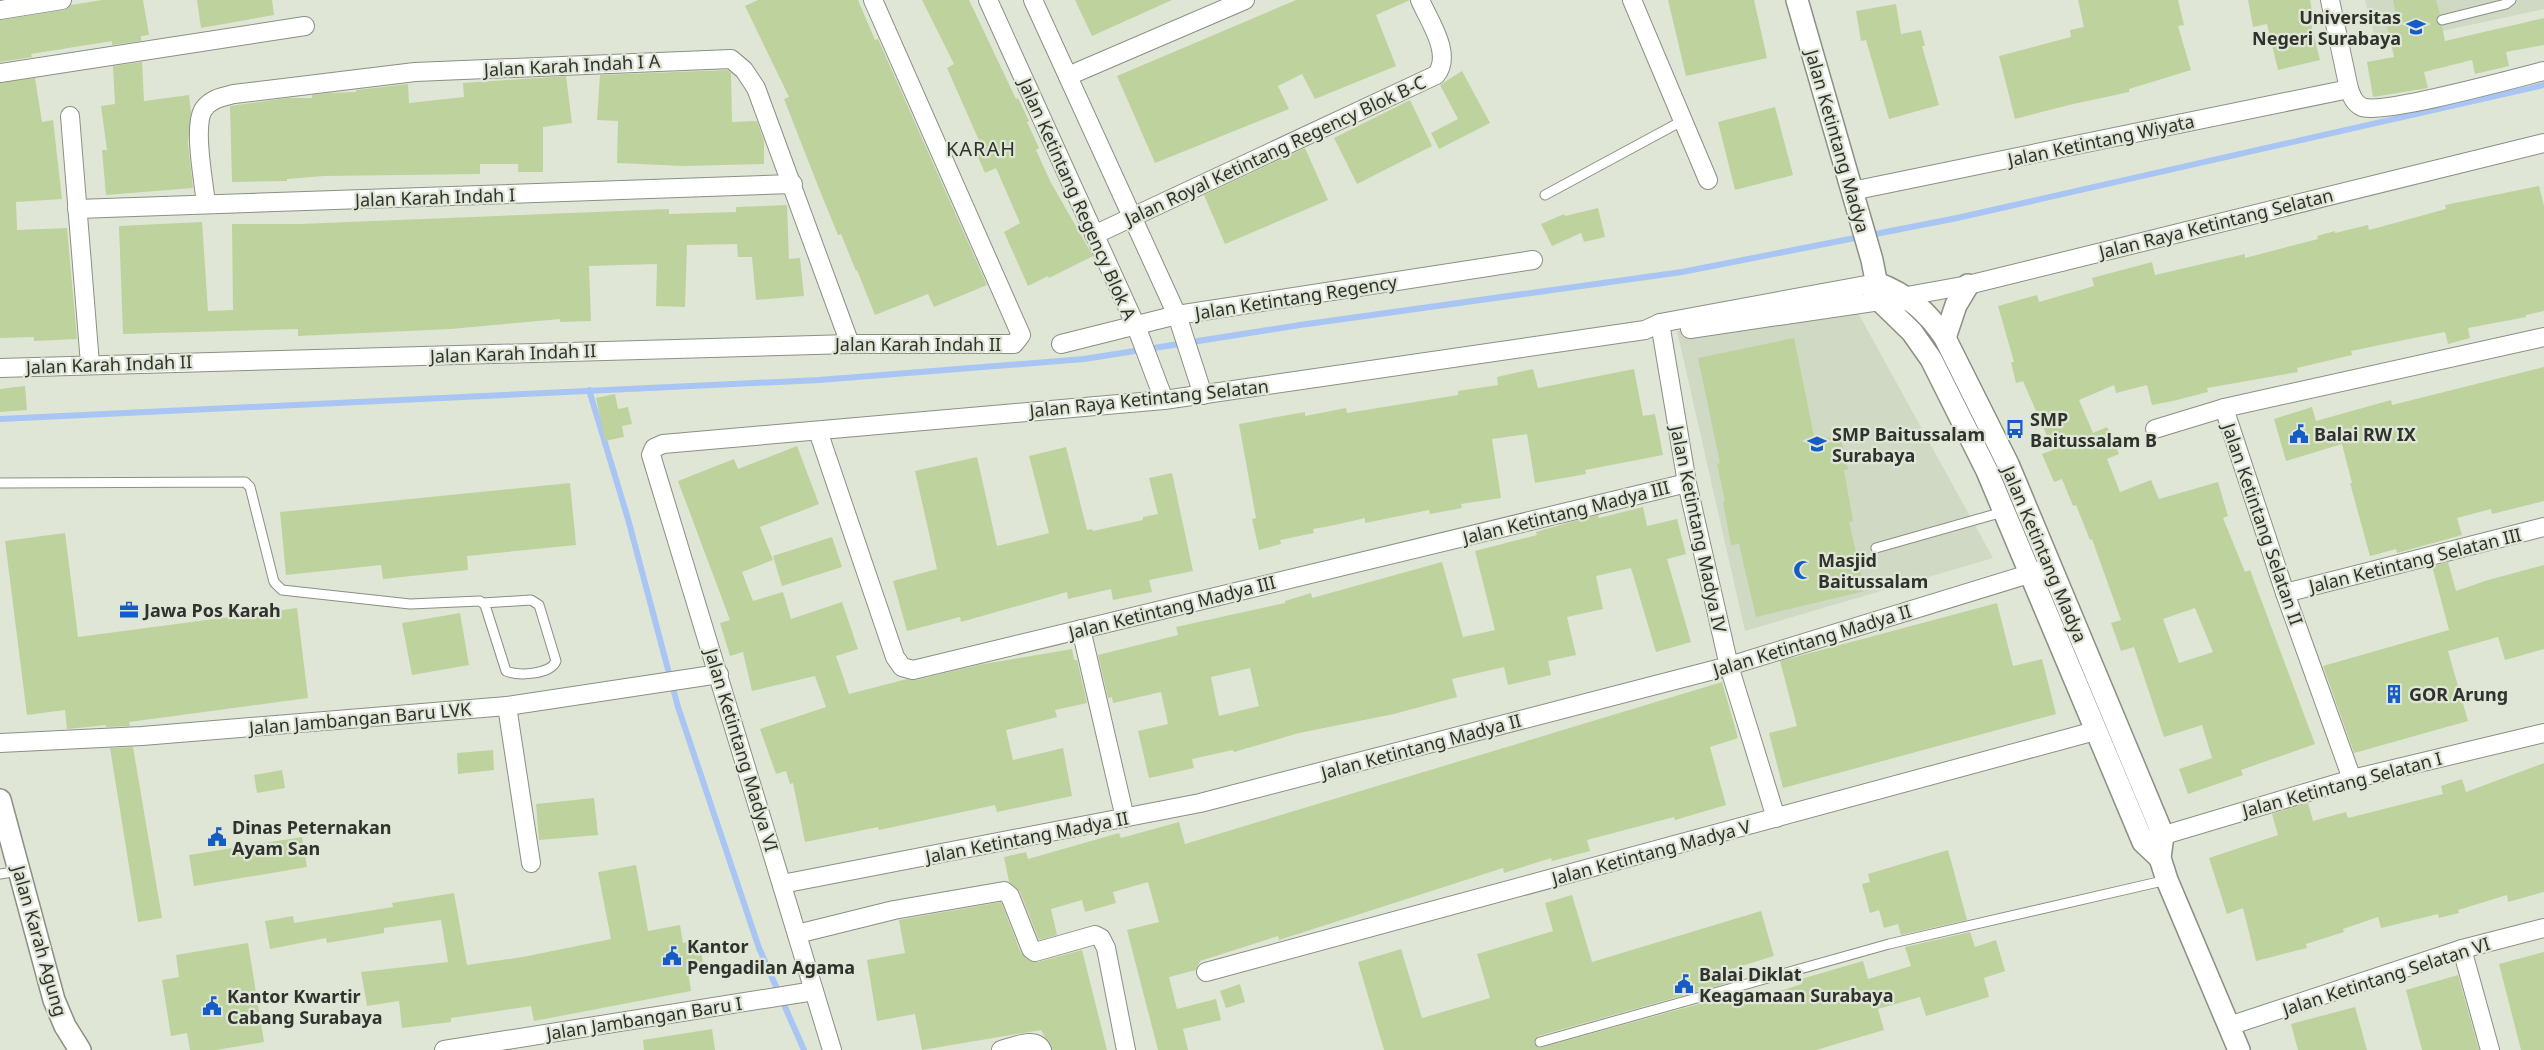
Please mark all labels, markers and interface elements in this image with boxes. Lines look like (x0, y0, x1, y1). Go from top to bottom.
place label: Universitas Negeri Surabaya (2252, 5, 2401, 50)
school or university icon: Universitas Negeri Surabaya (2405, 16, 2427, 38)
street label: Jalan Ketintang Madya (1800, 45, 1876, 235)
street label: Jalan Karah Indah I A (481, 48, 661, 82)
street label: Jalan Royal Ketintang Regency Blok B-C (1119, 69, 1429, 231)
street label: Jalan Ketintang Regency Blok A (1013, 73, 1142, 324)
street label: Jalan Ketintang Wiyata (2004, 109, 2196, 172)
district label: KARAH (946, 135, 1016, 162)
street label: Jalan Karah Indah I (353, 182, 515, 212)
street label: Jalan Raya Ketintang Selatan (2095, 182, 2336, 264)
street label: Jalan Ketintang Regency (1191, 269, 1399, 325)
street label: Jalan Karah Indah II (833, 332, 1001, 356)
street label: Jalan Karah Indah II (428, 338, 596, 368)
street label: Jalan Karah Indah II (24, 349, 192, 379)
street label: Jalan Raya Ketintang Selatan (1026, 374, 1270, 423)
place label: SMP Baitussalam B (2030, 407, 2157, 452)
bus stop icon: SMP Baitussalam B (2004, 418, 2026, 440)
street label: Jalan Ketintang Selatan II (2216, 418, 2309, 628)
street label: Jalan Ketintang Madya IV (1665, 421, 1733, 635)
place label: SMP Baitussalam Surabaya (1832, 422, 1985, 467)
place label: Balai RW IX (2314, 422, 2416, 446)
public building icon: Balai RW IX (2288, 423, 2310, 445)
school or university icon: SMP Baitussalam Surabaya (1806, 433, 1828, 455)
street label: Jalan Ketintang Madya (1996, 460, 2093, 646)
street label: Jalan Ketintang Madya III (1458, 475, 1672, 550)
street label: Jalan Ketintang Selatan III (2304, 522, 2524, 599)
place label: Masjid Baitussalam (1818, 548, 1928, 593)
mosque icon: Masjid Baitussalam (1792, 559, 1814, 581)
street label: Jalan Ketintang Madya III (1064, 570, 1278, 645)
place label: Jawa Pos Karah (142, 598, 281, 622)
street label: Jalan Ketintang Madya II (1708, 598, 1914, 682)
office icon: Jawa Pos Karah (118, 599, 140, 621)
street label: Jalan Ketintang Madya VI (699, 644, 784, 854)
place label: GOR Arung (2409, 682, 2508, 706)
building icon: GOR Arung (2383, 683, 2405, 705)
street label: Jalan Jambangan Baru LVK (246, 696, 473, 740)
street label: Jalan Ketintang Madya II (1316, 708, 1524, 785)
street label: Jalan Ketintang Selatan I (2238, 746, 2445, 823)
street label: Jalan Ketintang Madya II (922, 806, 1131, 869)
street label: Jalan Ketintang Madya V (1547, 814, 1753, 891)
place label: Dinas Peternakan Ayam San (232, 815, 391, 860)
public building icon: Dinas Peternakan Ayam San (206, 826, 228, 848)
street label: Jalan Karah Agung (6, 861, 73, 1019)
street label: Jalan Ketintang Selatan VI (2277, 931, 2493, 1022)
place label: Kantor Pengadilan Agama (687, 934, 855, 979)
public building icon: Kantor Pengadilan Agama (661, 945, 683, 967)
place label: Balai Diklat Keagamaan Surabaya (1699, 962, 1893, 1007)
public building icon: Balai Diklat Keagamaan Surabaya (1673, 973, 1695, 995)
place label: Kantor Kwartir Cabang Surabaya (227, 984, 383, 1029)
street label: Jalan Jambangan Baru I (542, 991, 744, 1046)
public building icon: Kantor Kwartir Cabang Surabaya (201, 995, 223, 1017)

